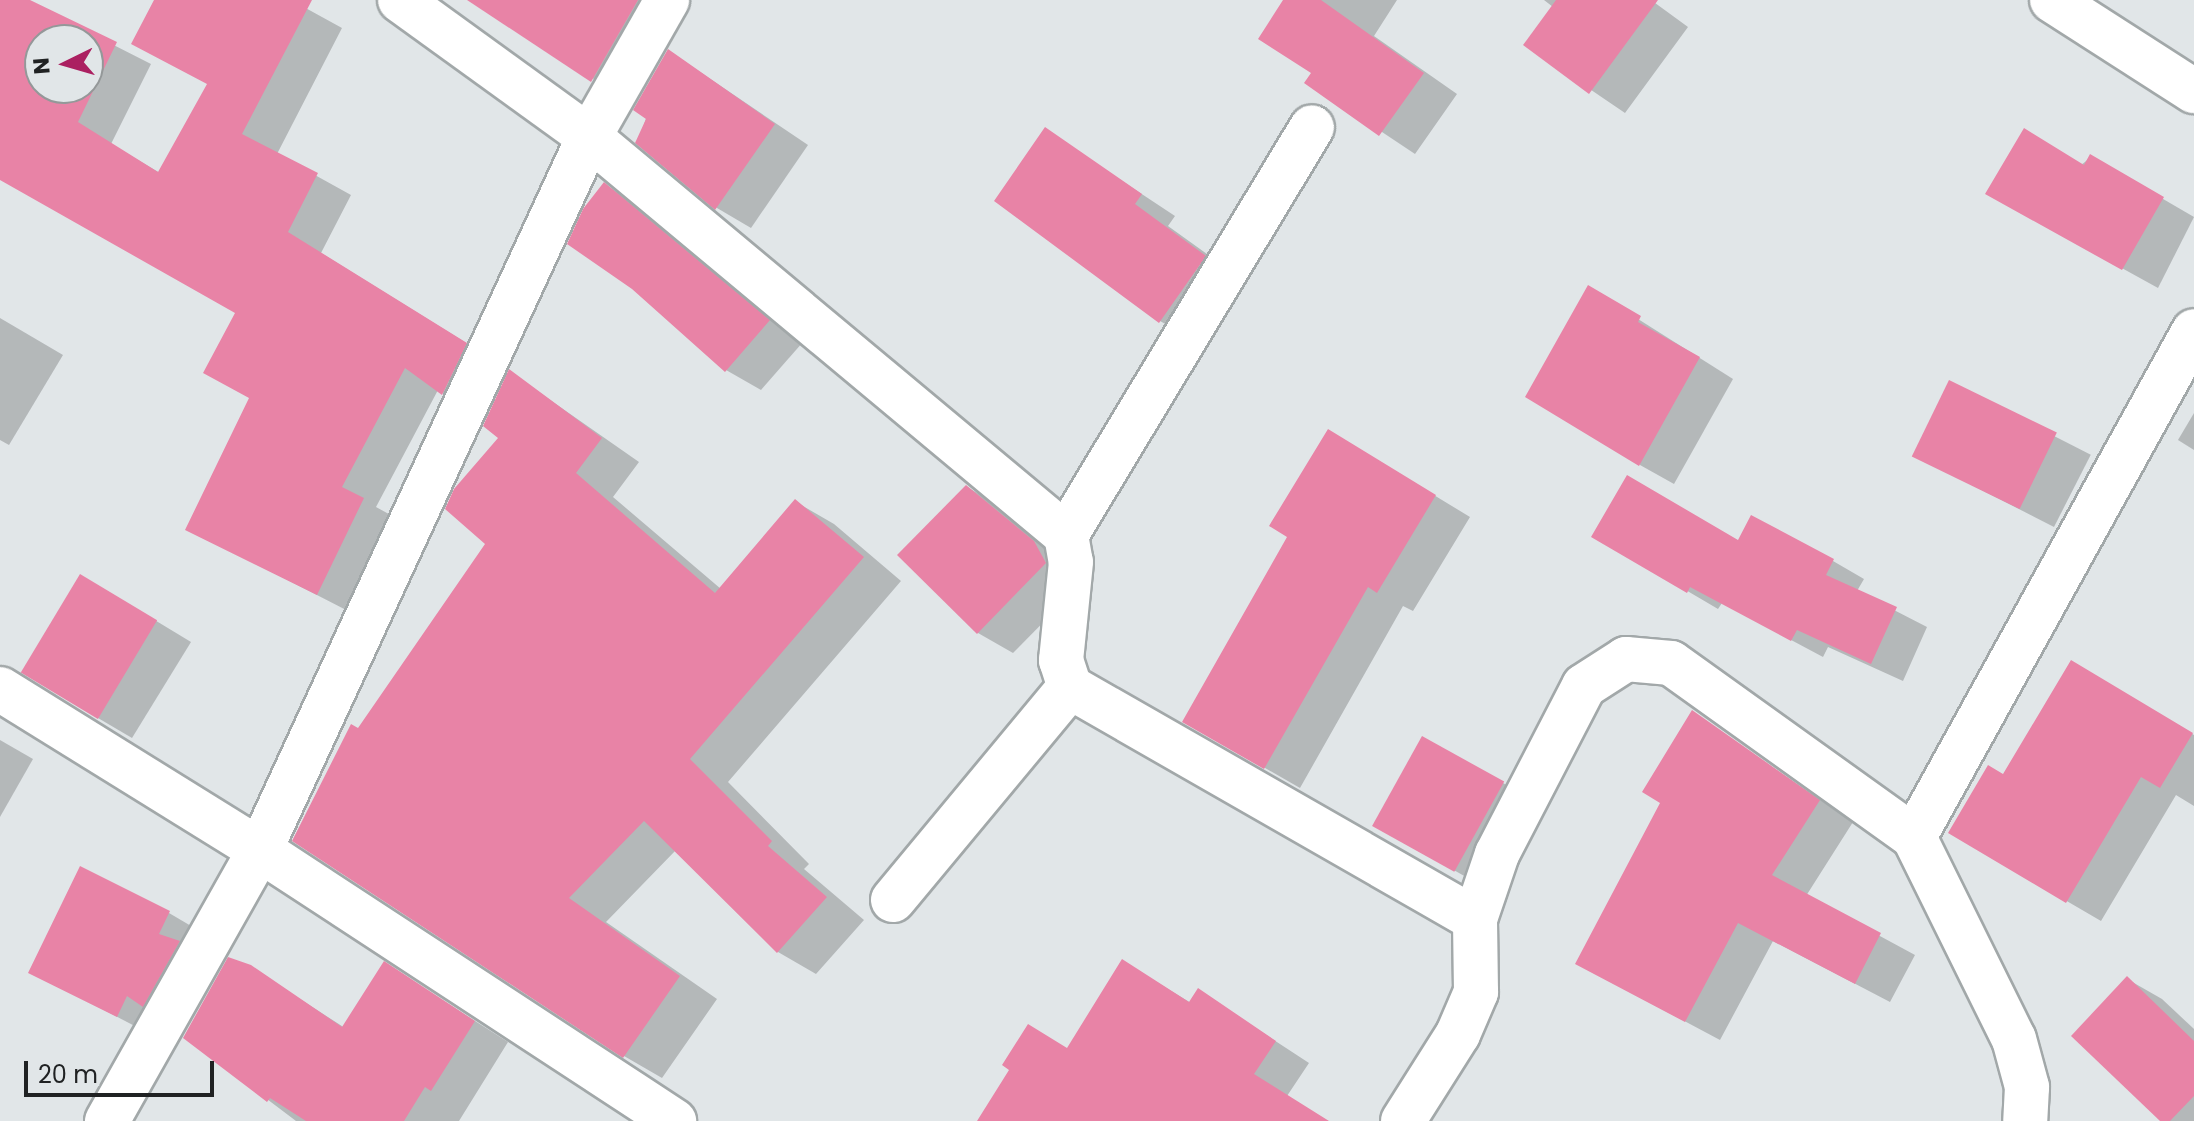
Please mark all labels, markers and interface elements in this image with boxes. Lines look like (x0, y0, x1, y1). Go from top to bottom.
north arrow (24, 24, 104, 104)
text: N (25, 56, 58, 76)
scale bar (28, 1045, 218, 1095)
text: 20 m (38, 1058, 98, 1091)

